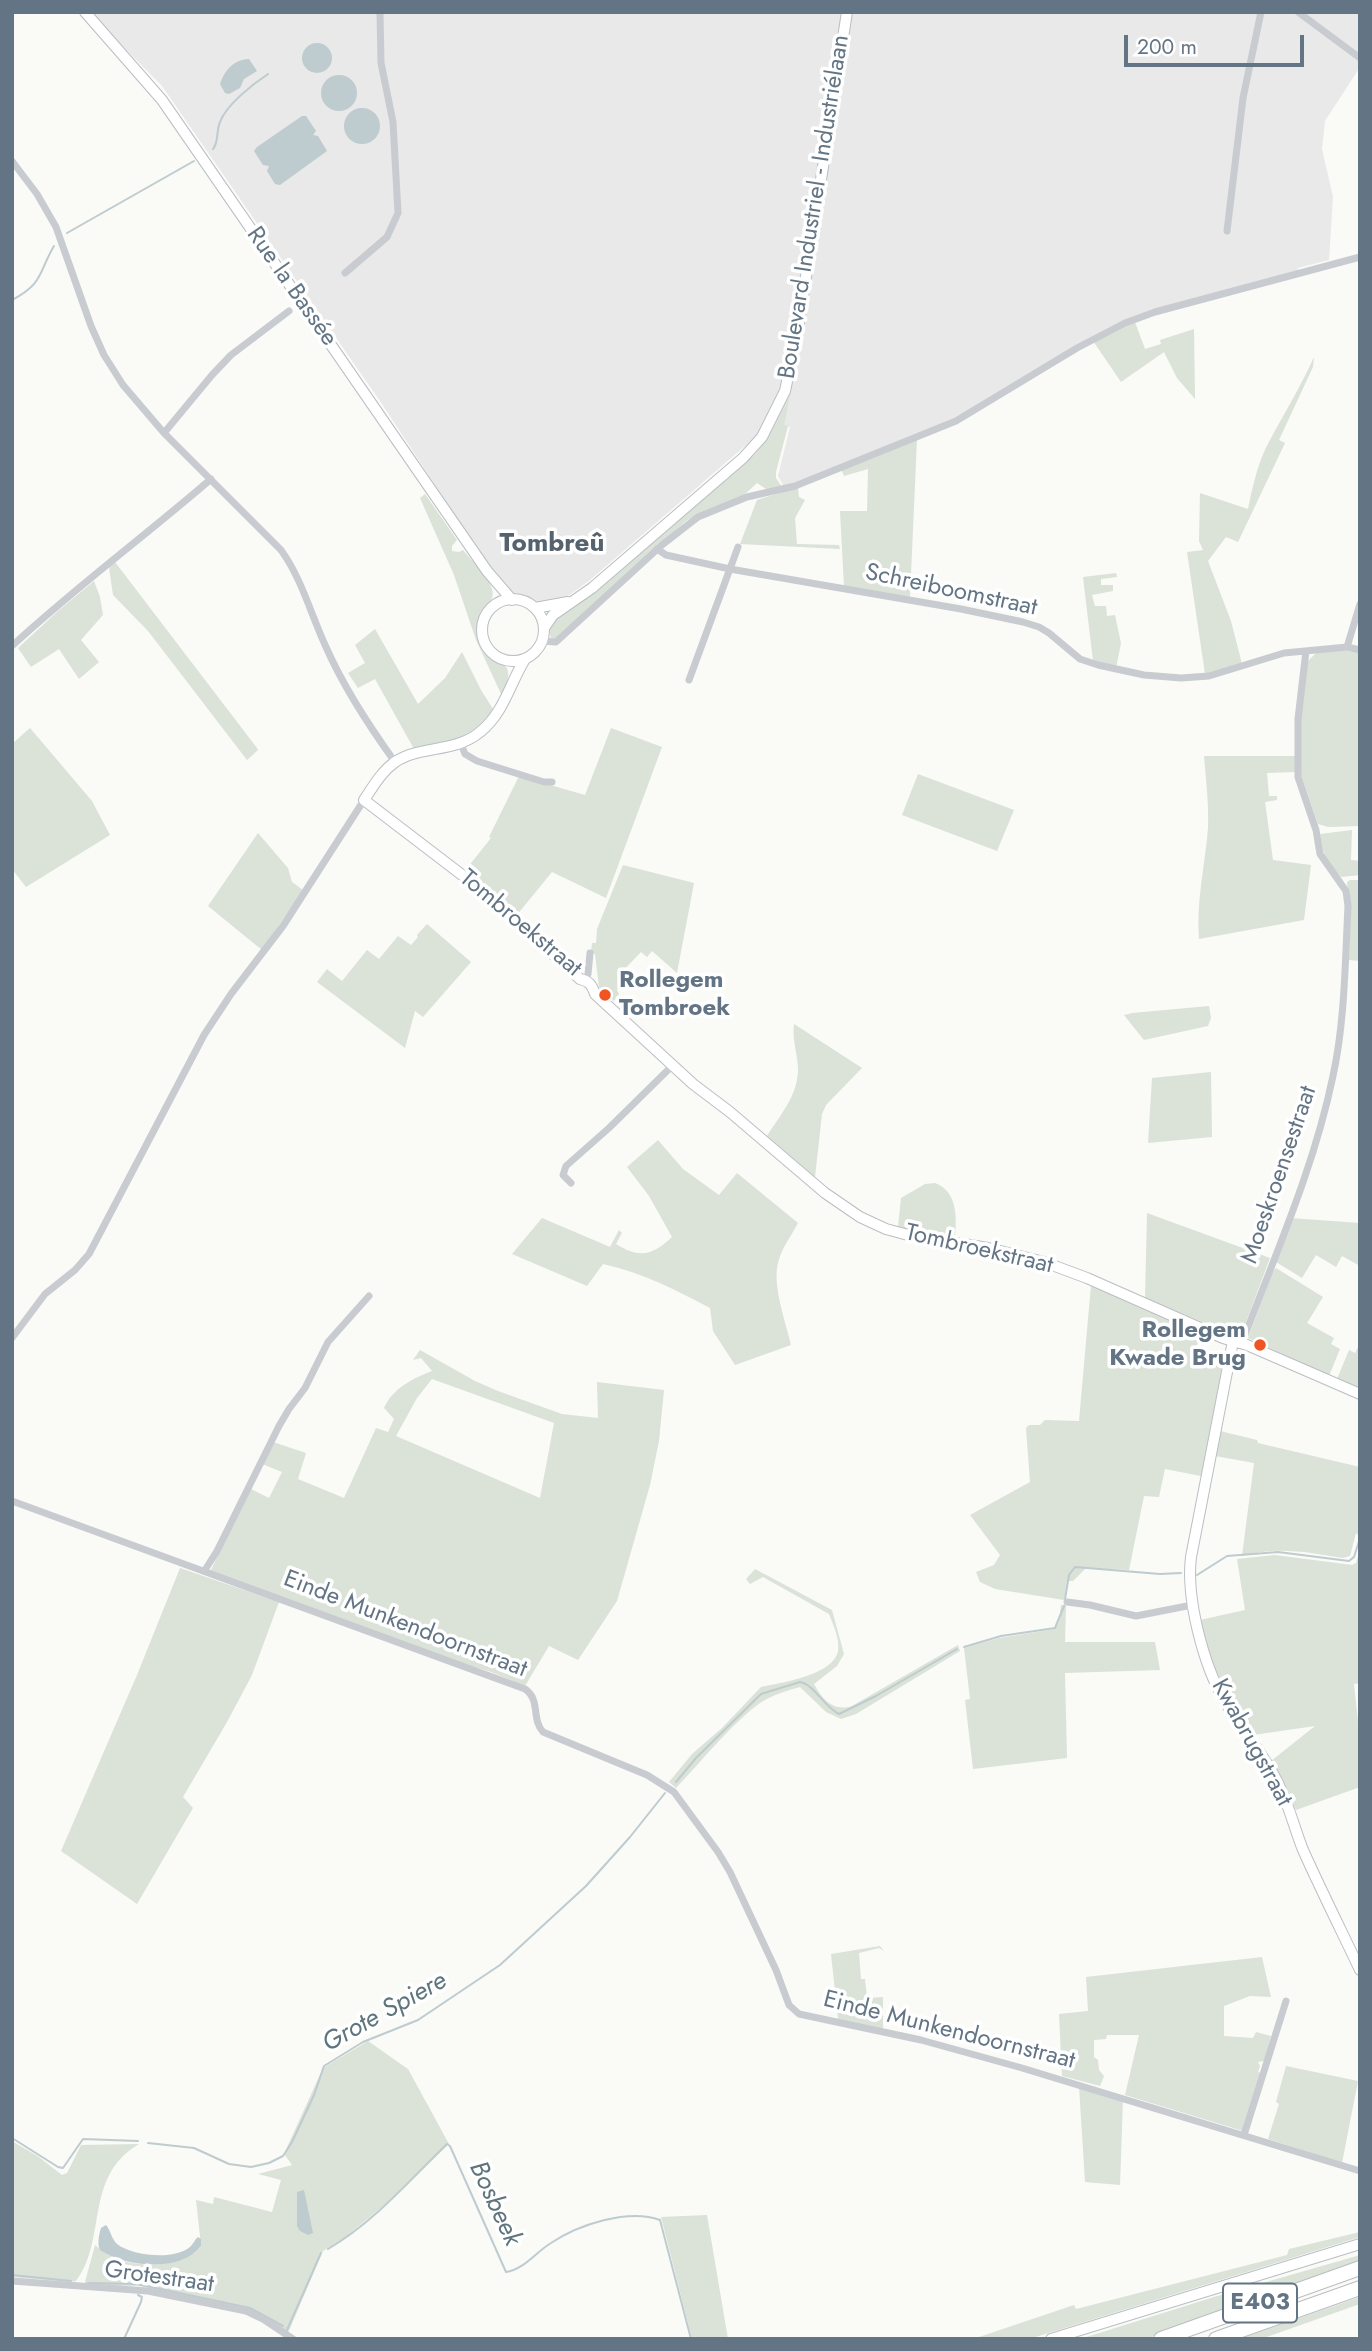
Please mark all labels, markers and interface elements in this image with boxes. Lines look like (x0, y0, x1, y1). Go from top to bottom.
scale bar (1127, 21, 1307, 65)
text: 200 m (1137, 32, 1197, 62)
street label: Boulevard Industriel - Industriélaan (774, 33, 856, 381)
street label: Rue la Bassée (239, 222, 343, 352)
district label: Tombreû (500, 529, 604, 561)
street label: Schreiboomstraat (863, 559, 1039, 623)
street label: Tombroekstraat (453, 865, 587, 983)
place label: Rollegem Tombroek (619, 967, 730, 1023)
marker: Rollegem Tombroek (597, 987, 613, 1003)
street label: Moeskroensestraat (1236, 1083, 1324, 1267)
street label: Tombroekstraat (902, 1219, 1056, 1281)
place label: Rollegem Kwade Brug (1109, 1317, 1246, 1373)
marker: Rollegem Kwade Brug (1252, 1337, 1268, 1353)
street label: Einde Munkendoornstraat (279, 1565, 531, 1685)
street label: Kwabrugstraat (1204, 1674, 1298, 1812)
water label: Grote Spiere (317, 1966, 453, 2060)
street label: Einde Munkendoornstraat (820, 1986, 1078, 2076)
water label: Bosbeek (461, 2157, 527, 2251)
street label: Grotestraat (102, 2256, 216, 2300)
road number: E403 (1223, 2284, 1297, 2322)

